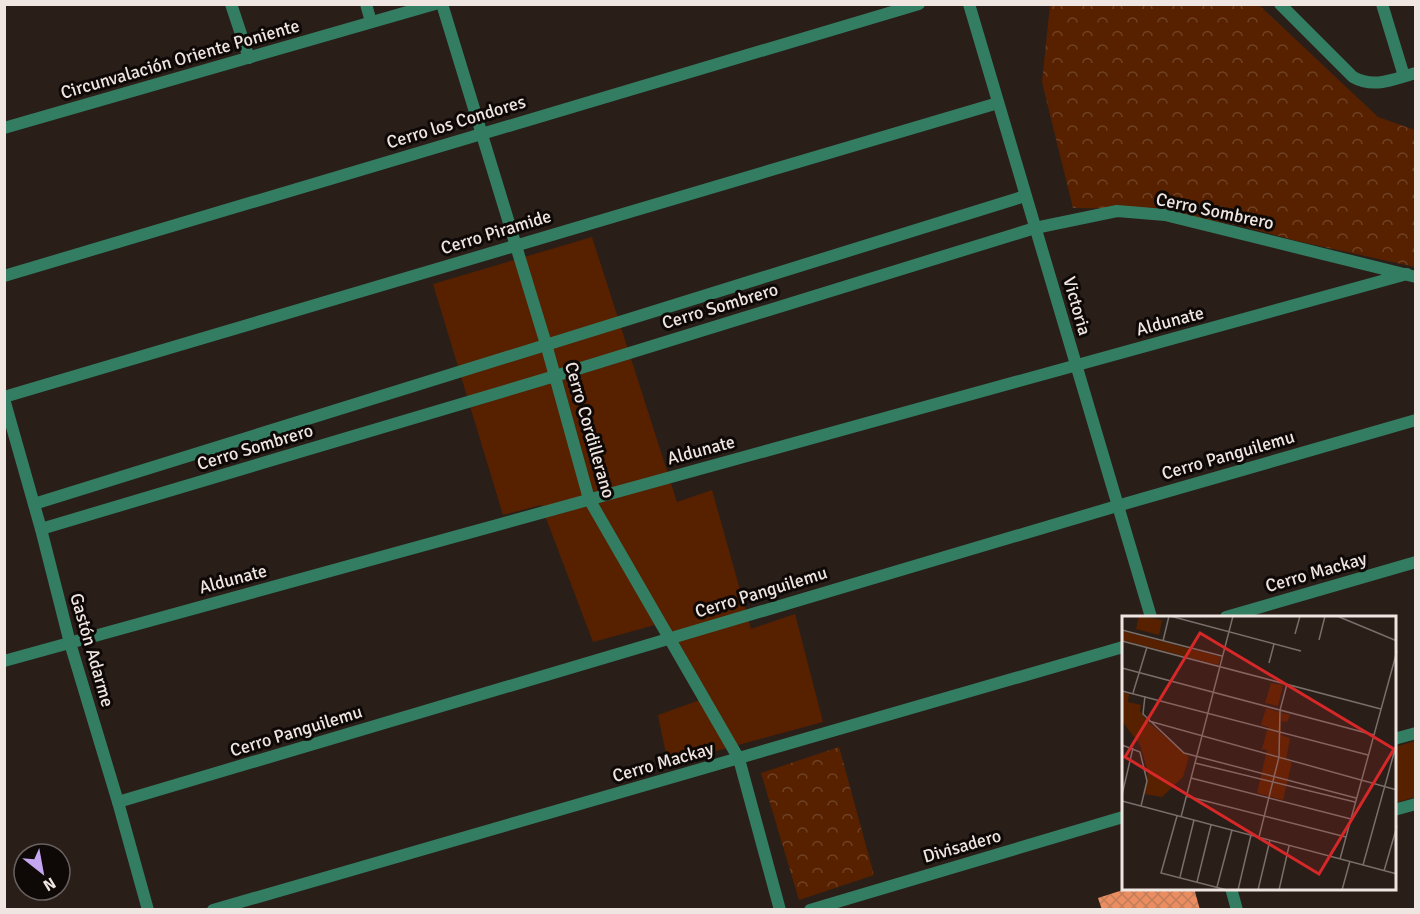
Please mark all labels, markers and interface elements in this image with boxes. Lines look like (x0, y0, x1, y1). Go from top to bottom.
street label: Circunvalación Oriente Poniente (58, 14, 302, 104)
street label: Cerro los Condores (384, 90, 528, 154)
street label: Cerro Sombrero (1154, 188, 1276, 234)
street label: Cerro Piramide (438, 205, 554, 259)
street label: Victoria (1058, 274, 1096, 338)
street label: Cerro Sombrero (659, 278, 781, 334)
street label: Aldunate (1134, 301, 1206, 341)
street label: Cerro Cordillerano (560, 359, 620, 501)
street label: Cerro Sombrero (194, 419, 316, 475)
street label: Cerro Panguilemu (1159, 426, 1297, 484)
street label: Aldunate (665, 430, 737, 470)
street label: Cerro Mackay (1263, 547, 1370, 597)
street label: Aldunate (197, 559, 269, 599)
street label: Cerro Panguilemu (692, 561, 830, 623)
street label: Gastón Adarme (65, 591, 119, 709)
inset map (1122, 616, 1396, 890)
street label: Cerro Panguilemu (227, 700, 365, 762)
street label: Cerro Mackay (610, 737, 717, 787)
street label: Divisadero (920, 824, 1004, 868)
north arrow (12, 842, 72, 902)
text: N (39, 873, 59, 895)

